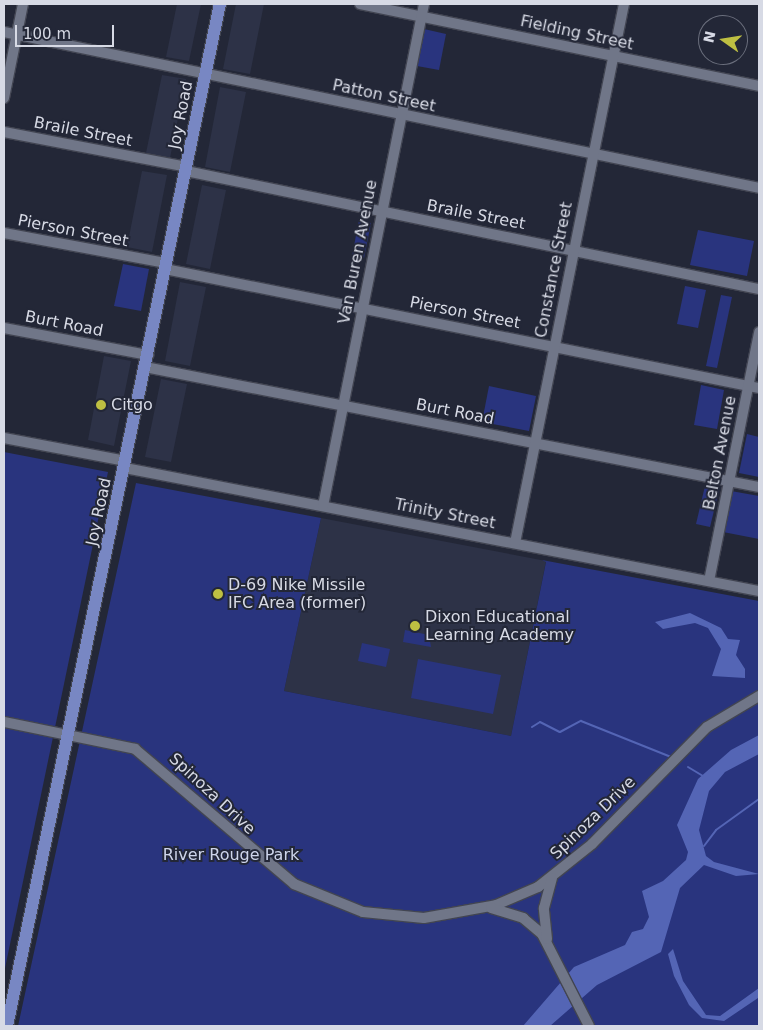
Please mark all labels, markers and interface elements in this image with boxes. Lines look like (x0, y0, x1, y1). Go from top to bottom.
street label: Fielding Street (519, 12, 635, 54)
scale bar (18, 15, 116, 47)
north arrow (698, 15, 748, 65)
text: 100 m (23, 25, 71, 43)
text: N (700, 29, 718, 44)
street label: Patton Street (331, 76, 437, 116)
street label: Joy Road (165, 79, 197, 151)
street label: Braile Street (32, 113, 134, 151)
street label: Van Buren Avenue (335, 178, 381, 326)
street label: Braile Street (425, 196, 527, 234)
street label: Constance Street (531, 200, 577, 340)
street label: Pierson Street (16, 211, 130, 251)
street label: Pierson Street (408, 293, 522, 333)
street label: Burt Road (23, 307, 105, 341)
street label: Belton Avenue (700, 394, 740, 512)
place label: Citgo (111, 395, 153, 415)
street label: Burt Road (414, 395, 496, 429)
marker: Citgo (95, 399, 107, 411)
street label: Joy Road (82, 476, 116, 548)
street label: Trinity Street (393, 495, 497, 533)
place label: D-69 Nike Missile IFC Area (former) (228, 575, 366, 613)
marker: D-69 Nike Missile IFC Area (former) (212, 588, 224, 600)
place label: Dixon Educational Learning Academy (425, 607, 574, 645)
marker: Dixon Educational Learning Academy (409, 620, 421, 632)
street label: Spinoza Drive (165, 749, 259, 839)
street label: Spinoza Drive (547, 773, 639, 863)
park label: River Rouge Park (163, 845, 299, 865)

